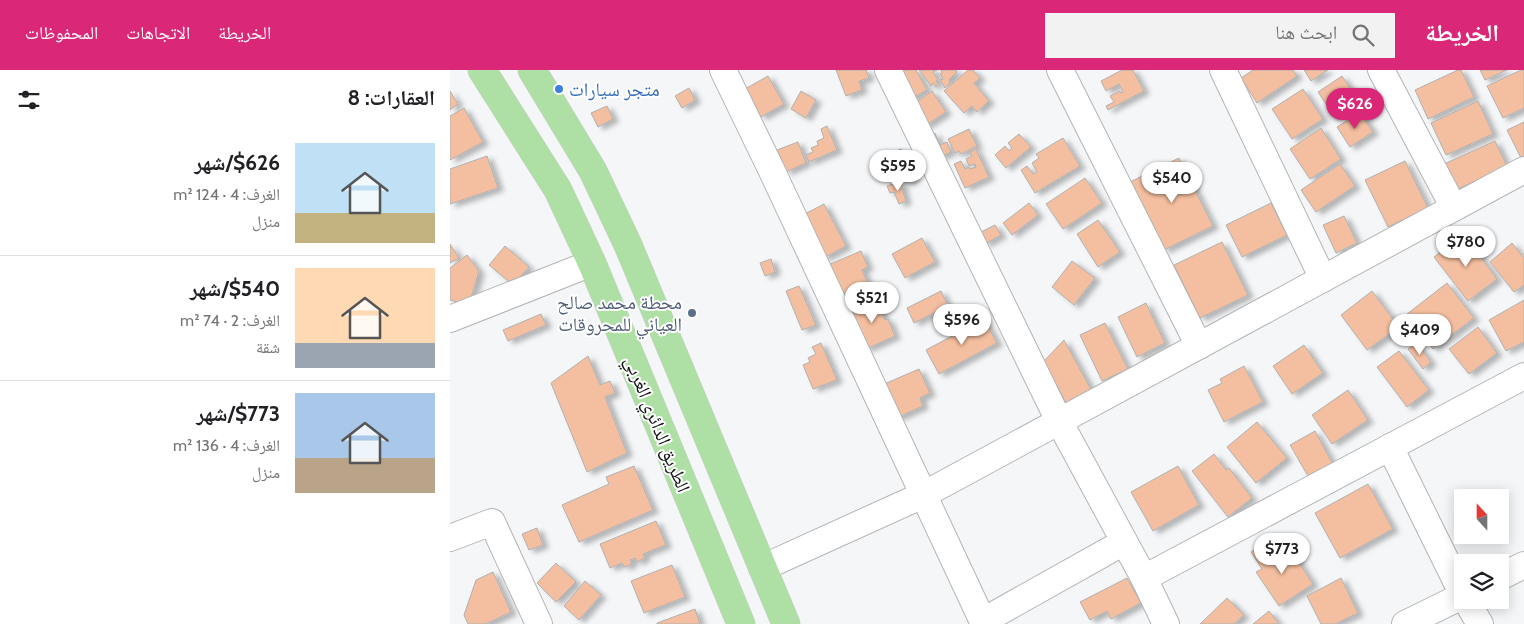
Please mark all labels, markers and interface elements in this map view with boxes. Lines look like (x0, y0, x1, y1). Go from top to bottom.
search box (1045, 13, 1395, 58)
text: الخريطة (1425, 18, 1499, 47)
text: ابحث هنا (1275, 21, 1337, 44)
icon: search (1349, 21, 1377, 49)
text: المحفوظات (25, 22, 98, 44)
text: الاتجاهات (126, 22, 190, 44)
text: الخريطة (218, 22, 271, 44)
place label: متجر سيارات (569, 78, 660, 101)
marker: متجر سيارات (553, 83, 565, 95)
text: العقارات: 8 (347, 85, 435, 110)
icon: filters (15, 86, 43, 114)
pin: $626 (1325, 88, 1385, 130)
text: $626 (1337, 94, 1373, 113)
text: $626/شهر (194, 150, 280, 175)
pin: $595 (868, 150, 928, 192)
text: $595 (880, 156, 916, 175)
pin: $540 (1142, 162, 1202, 204)
icon: home (335, 163, 395, 223)
text: $540 (1152, 168, 1192, 187)
text: الغرف: 4 · 124 m² (173, 185, 280, 204)
text: منزل (252, 212, 280, 231)
pin: $780 (1436, 226, 1496, 268)
text: $780 (1447, 232, 1485, 251)
text: $540/شهر (190, 276, 280, 301)
pin: $521 (842, 282, 902, 324)
icon: home (335, 288, 395, 348)
text: $521 (856, 288, 888, 307)
place label: محطة محمد صالح العياني للمحروقات (557, 291, 682, 340)
pin: $596 (932, 304, 992, 346)
marker: محطة محمد صالح العياني للمحروقات (686, 307, 698, 319)
text: $596 (944, 310, 980, 329)
text: الغرف: 2 · 74 m² (180, 311, 280, 330)
pin: $409 (1390, 314, 1450, 356)
text: $409 (1400, 320, 1440, 339)
text: شقة (256, 338, 280, 357)
street label: الطريق الدائري الغربي (616, 353, 695, 497)
text: $773/شهر (196, 401, 280, 426)
icon: home (335, 413, 395, 473)
text: الغرف: 4 · 136 m² (173, 436, 280, 455)
text: منزل (252, 463, 280, 482)
north arrow (1454, 489, 1509, 544)
map controls (1454, 489, 1509, 609)
pin: $773 (1252, 532, 1312, 575)
text: $773 (1265, 539, 1299, 558)
button: layers (1454, 554, 1509, 609)

